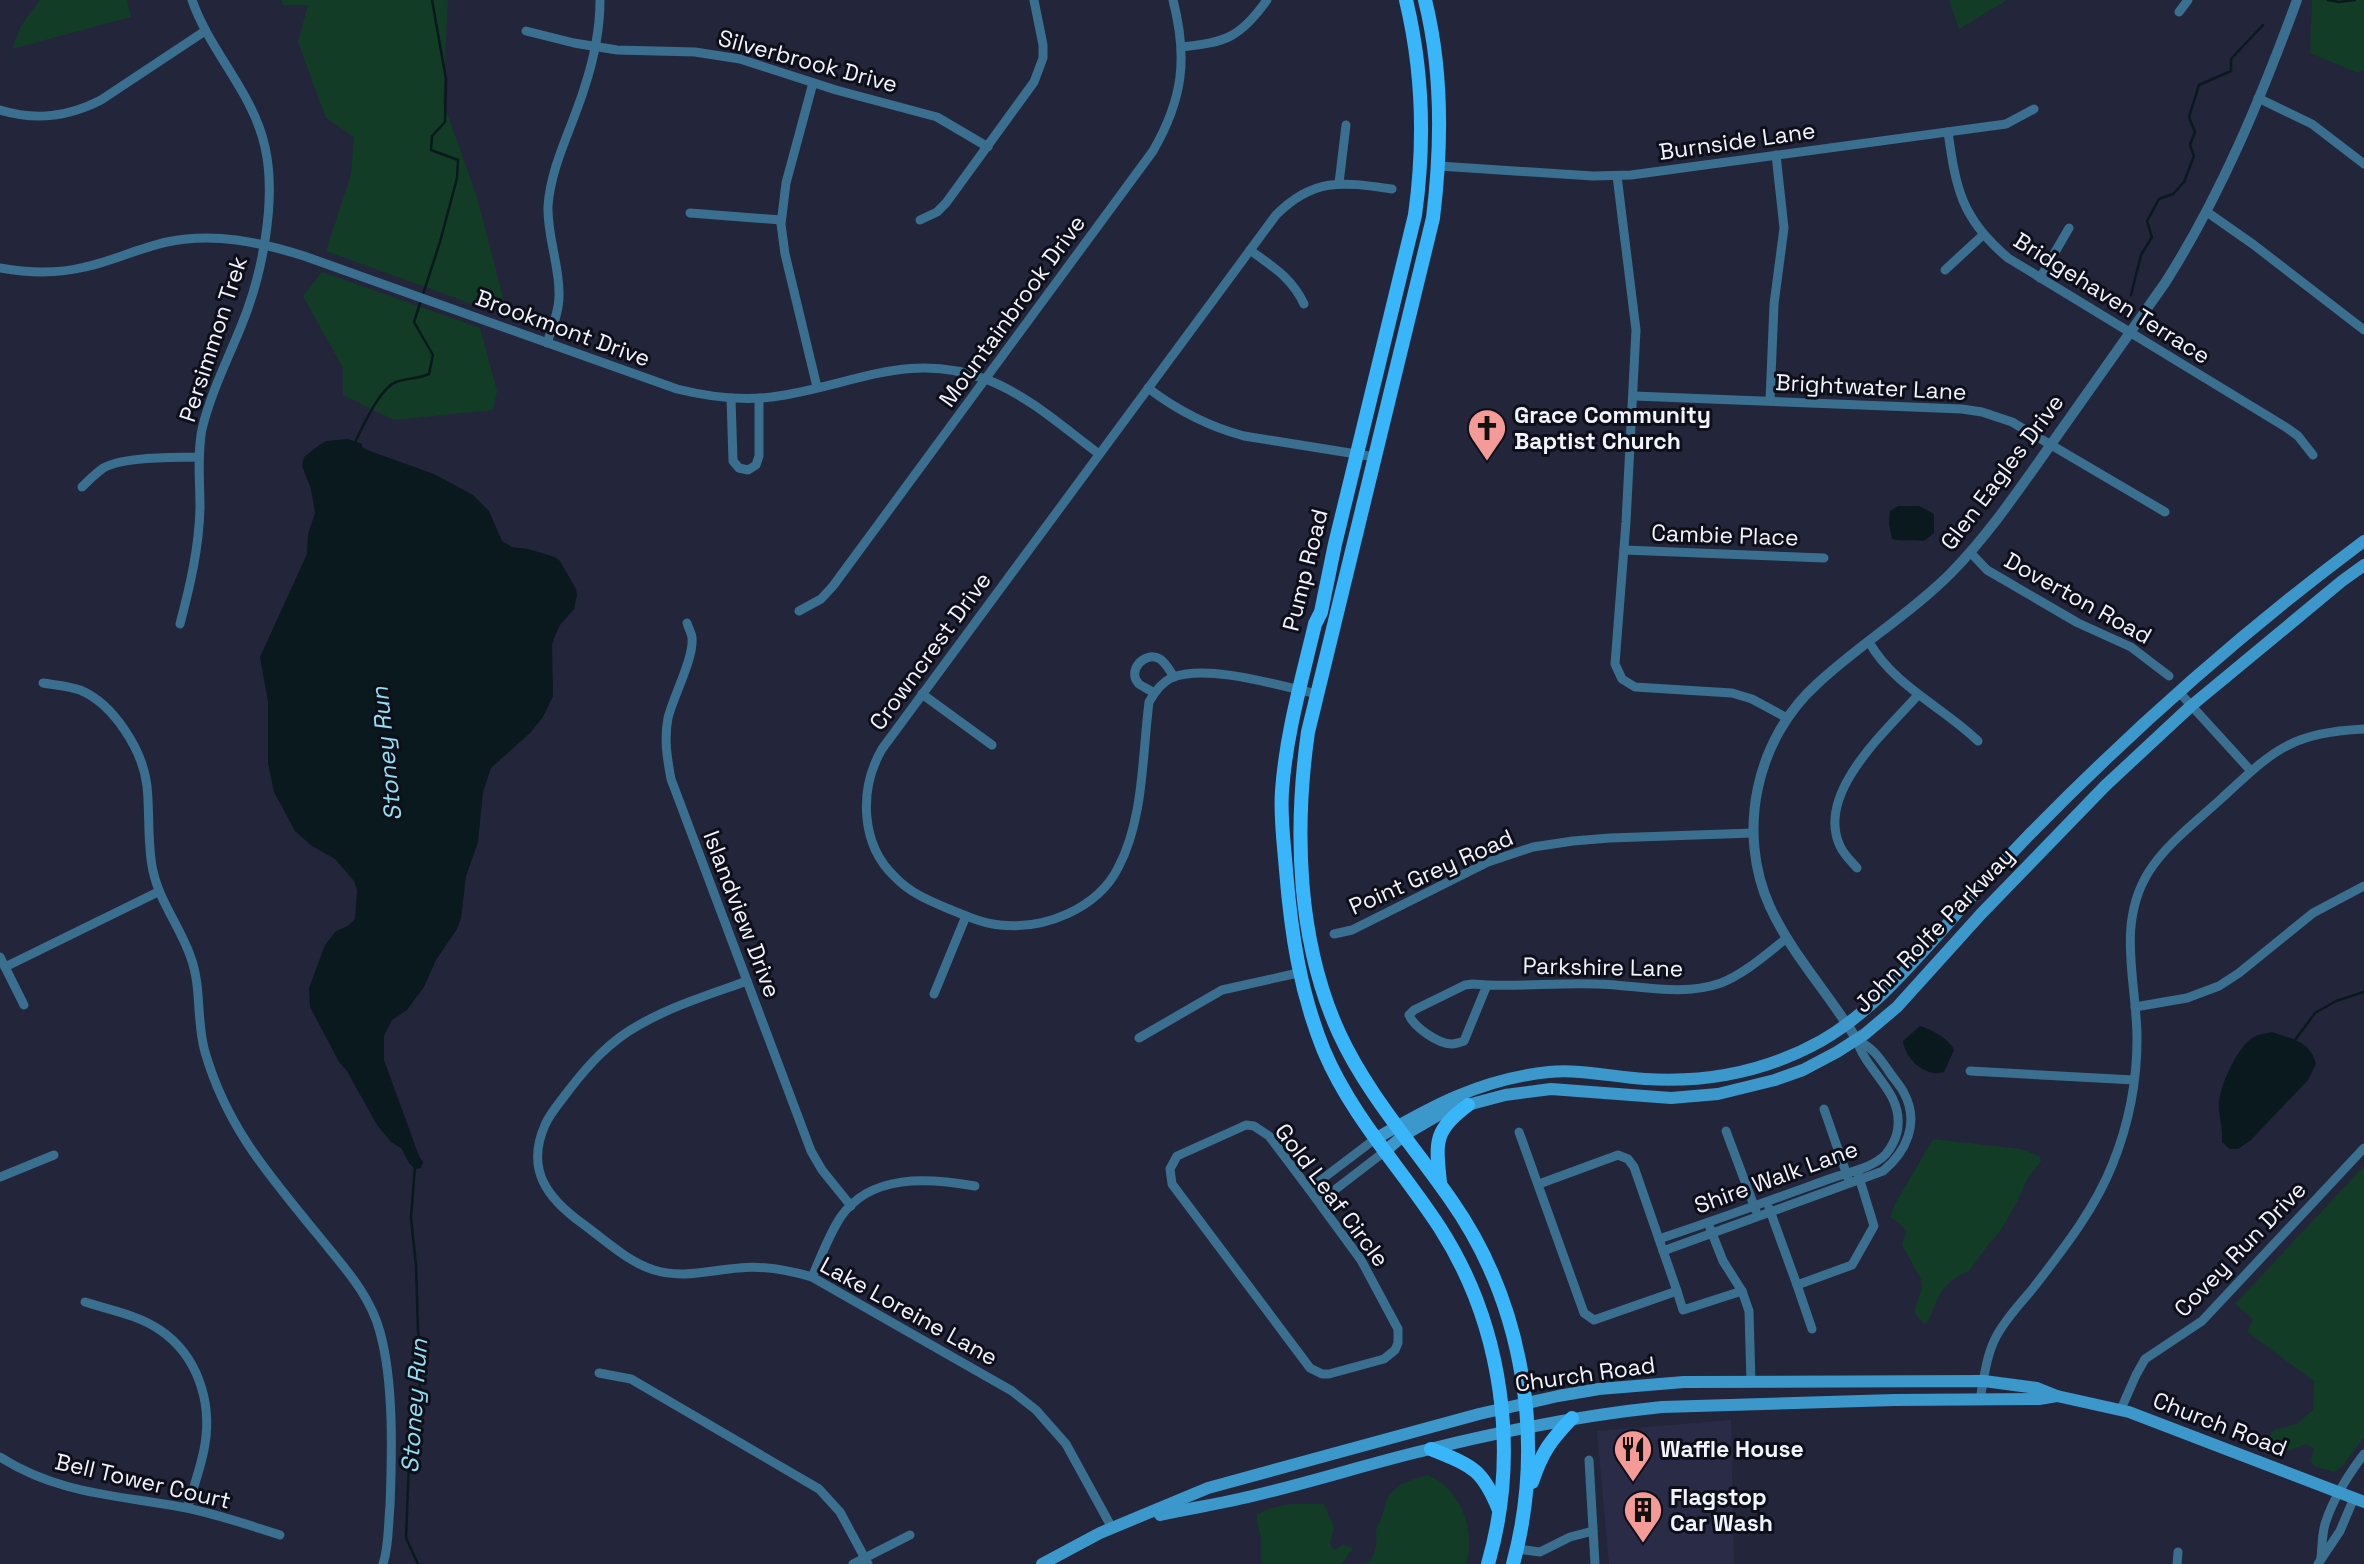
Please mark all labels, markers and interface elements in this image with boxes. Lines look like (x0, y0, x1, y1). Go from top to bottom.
street label: Silverbrook Drive (715, 23, 901, 99)
street label: Burnside Lane (1657, 115, 1817, 167)
street label: Mountainbrook Drive (932, 209, 1092, 413)
street label: Bridgehaven Terrace (2008, 225, 2216, 371)
street label: Persimmon Trek (172, 252, 254, 426)
street label: Brookmont Drive (472, 283, 654, 373)
street label: Brightwater Lane (1775, 367, 1967, 407)
street label: Glen Eagles Drive (1934, 388, 2070, 556)
place label: Grace Community Baptist Church (1514, 400, 1711, 456)
church icon: Grace Community Baptist Church (1466, 407, 1508, 462)
street label: Pump Road (1275, 506, 1335, 634)
street label: Cambie Place (1651, 517, 1799, 553)
street label: Doverton Road (1999, 545, 2157, 651)
street label: Crowncrest Drive (862, 566, 998, 736)
water label: Stoney Run (363, 684, 408, 822)
street label: Point Grey Road (1344, 822, 1518, 922)
street label: Islandview Drive (696, 826, 788, 1002)
street label: John Rolfe Parkway (1848, 841, 2020, 1019)
street label: Parkshire Lane (1522, 951, 1684, 983)
street label: Gold Leaf Circle (1268, 1117, 1396, 1273)
street label: Shire Walk Lane (1690, 1133, 1862, 1221)
street label: Covey Run Drive (2167, 1175, 2313, 1323)
street label: Lake Loreine Lane (815, 1250, 1003, 1372)
water label: Stoney Run (394, 1337, 434, 1474)
street label: Church Road (1513, 1349, 1657, 1399)
street label: Church Road (2149, 1385, 2291, 1463)
restaurant icon: Waffle House (1612, 1428, 1654, 1483)
place label: Waffle House (1660, 1434, 1804, 1464)
street label: Bell Tower Court (52, 1446, 234, 1516)
place label: Flagstop Car Wash (1670, 1482, 1773, 1538)
building icon: Flagstop Car Wash (1622, 1489, 1664, 1544)

